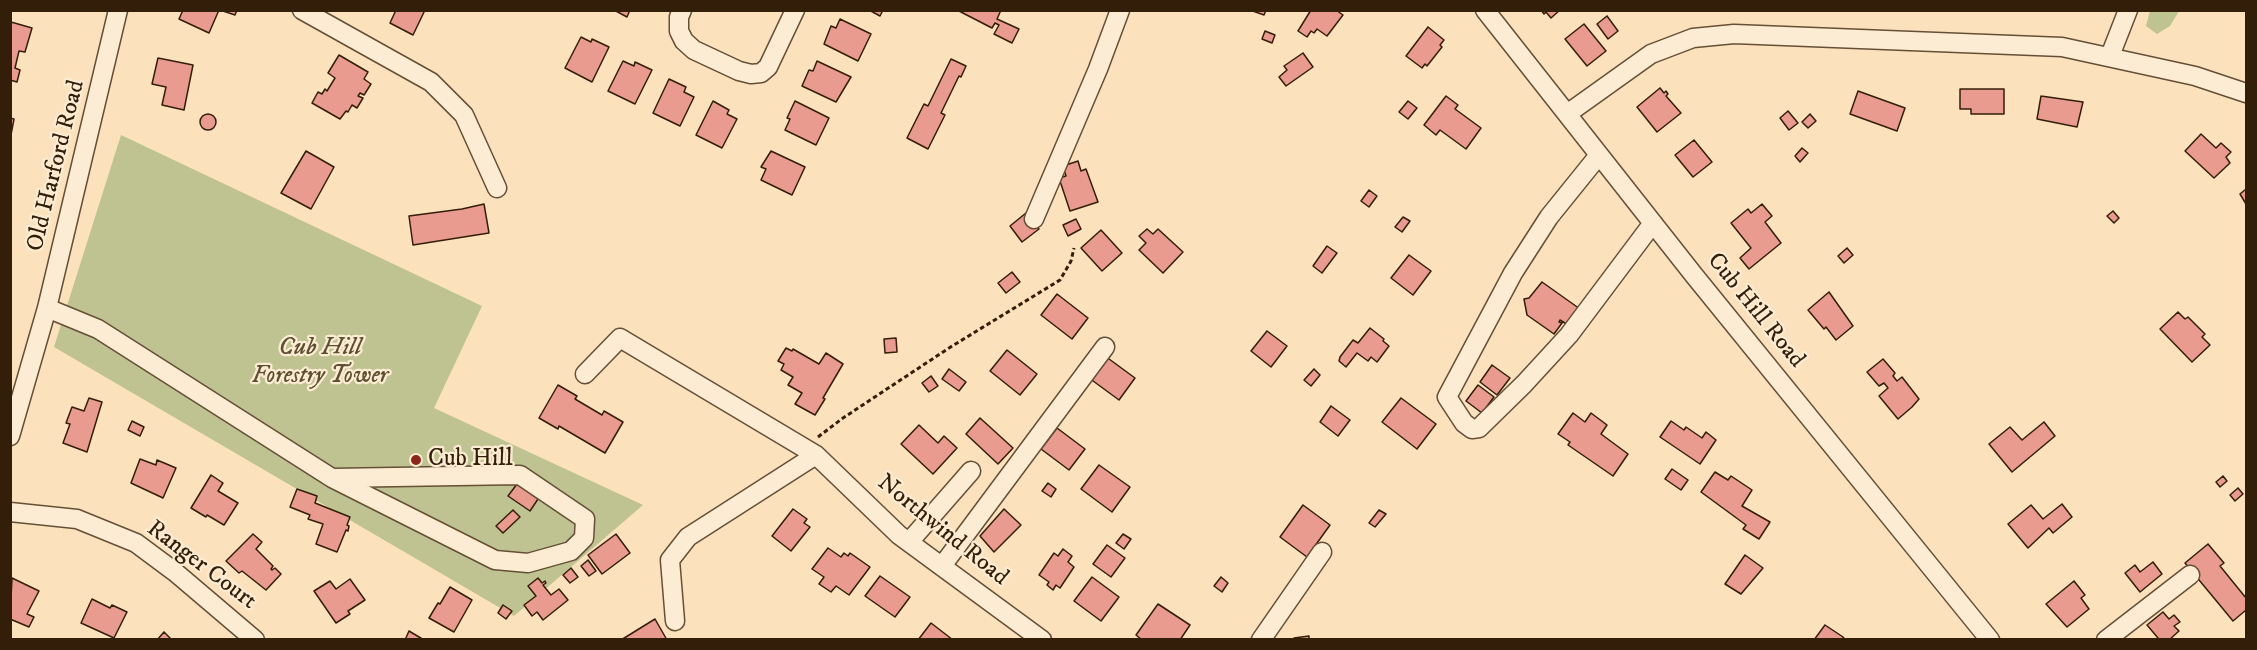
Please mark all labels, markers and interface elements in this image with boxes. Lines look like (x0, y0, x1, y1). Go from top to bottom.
street label: Old Harford Road (22, 78, 92, 254)
street label: Cub Hill Road (1700, 248, 1810, 374)
park label: Cub Hill Forestry Tower (252, 335, 388, 391)
place label: Cub Hill (428, 446, 513, 474)
marker: Cub Hill (409, 453, 423, 467)
street label: Northwind Road (871, 469, 1013, 593)
street label: Ranger Court (140, 515, 262, 617)

